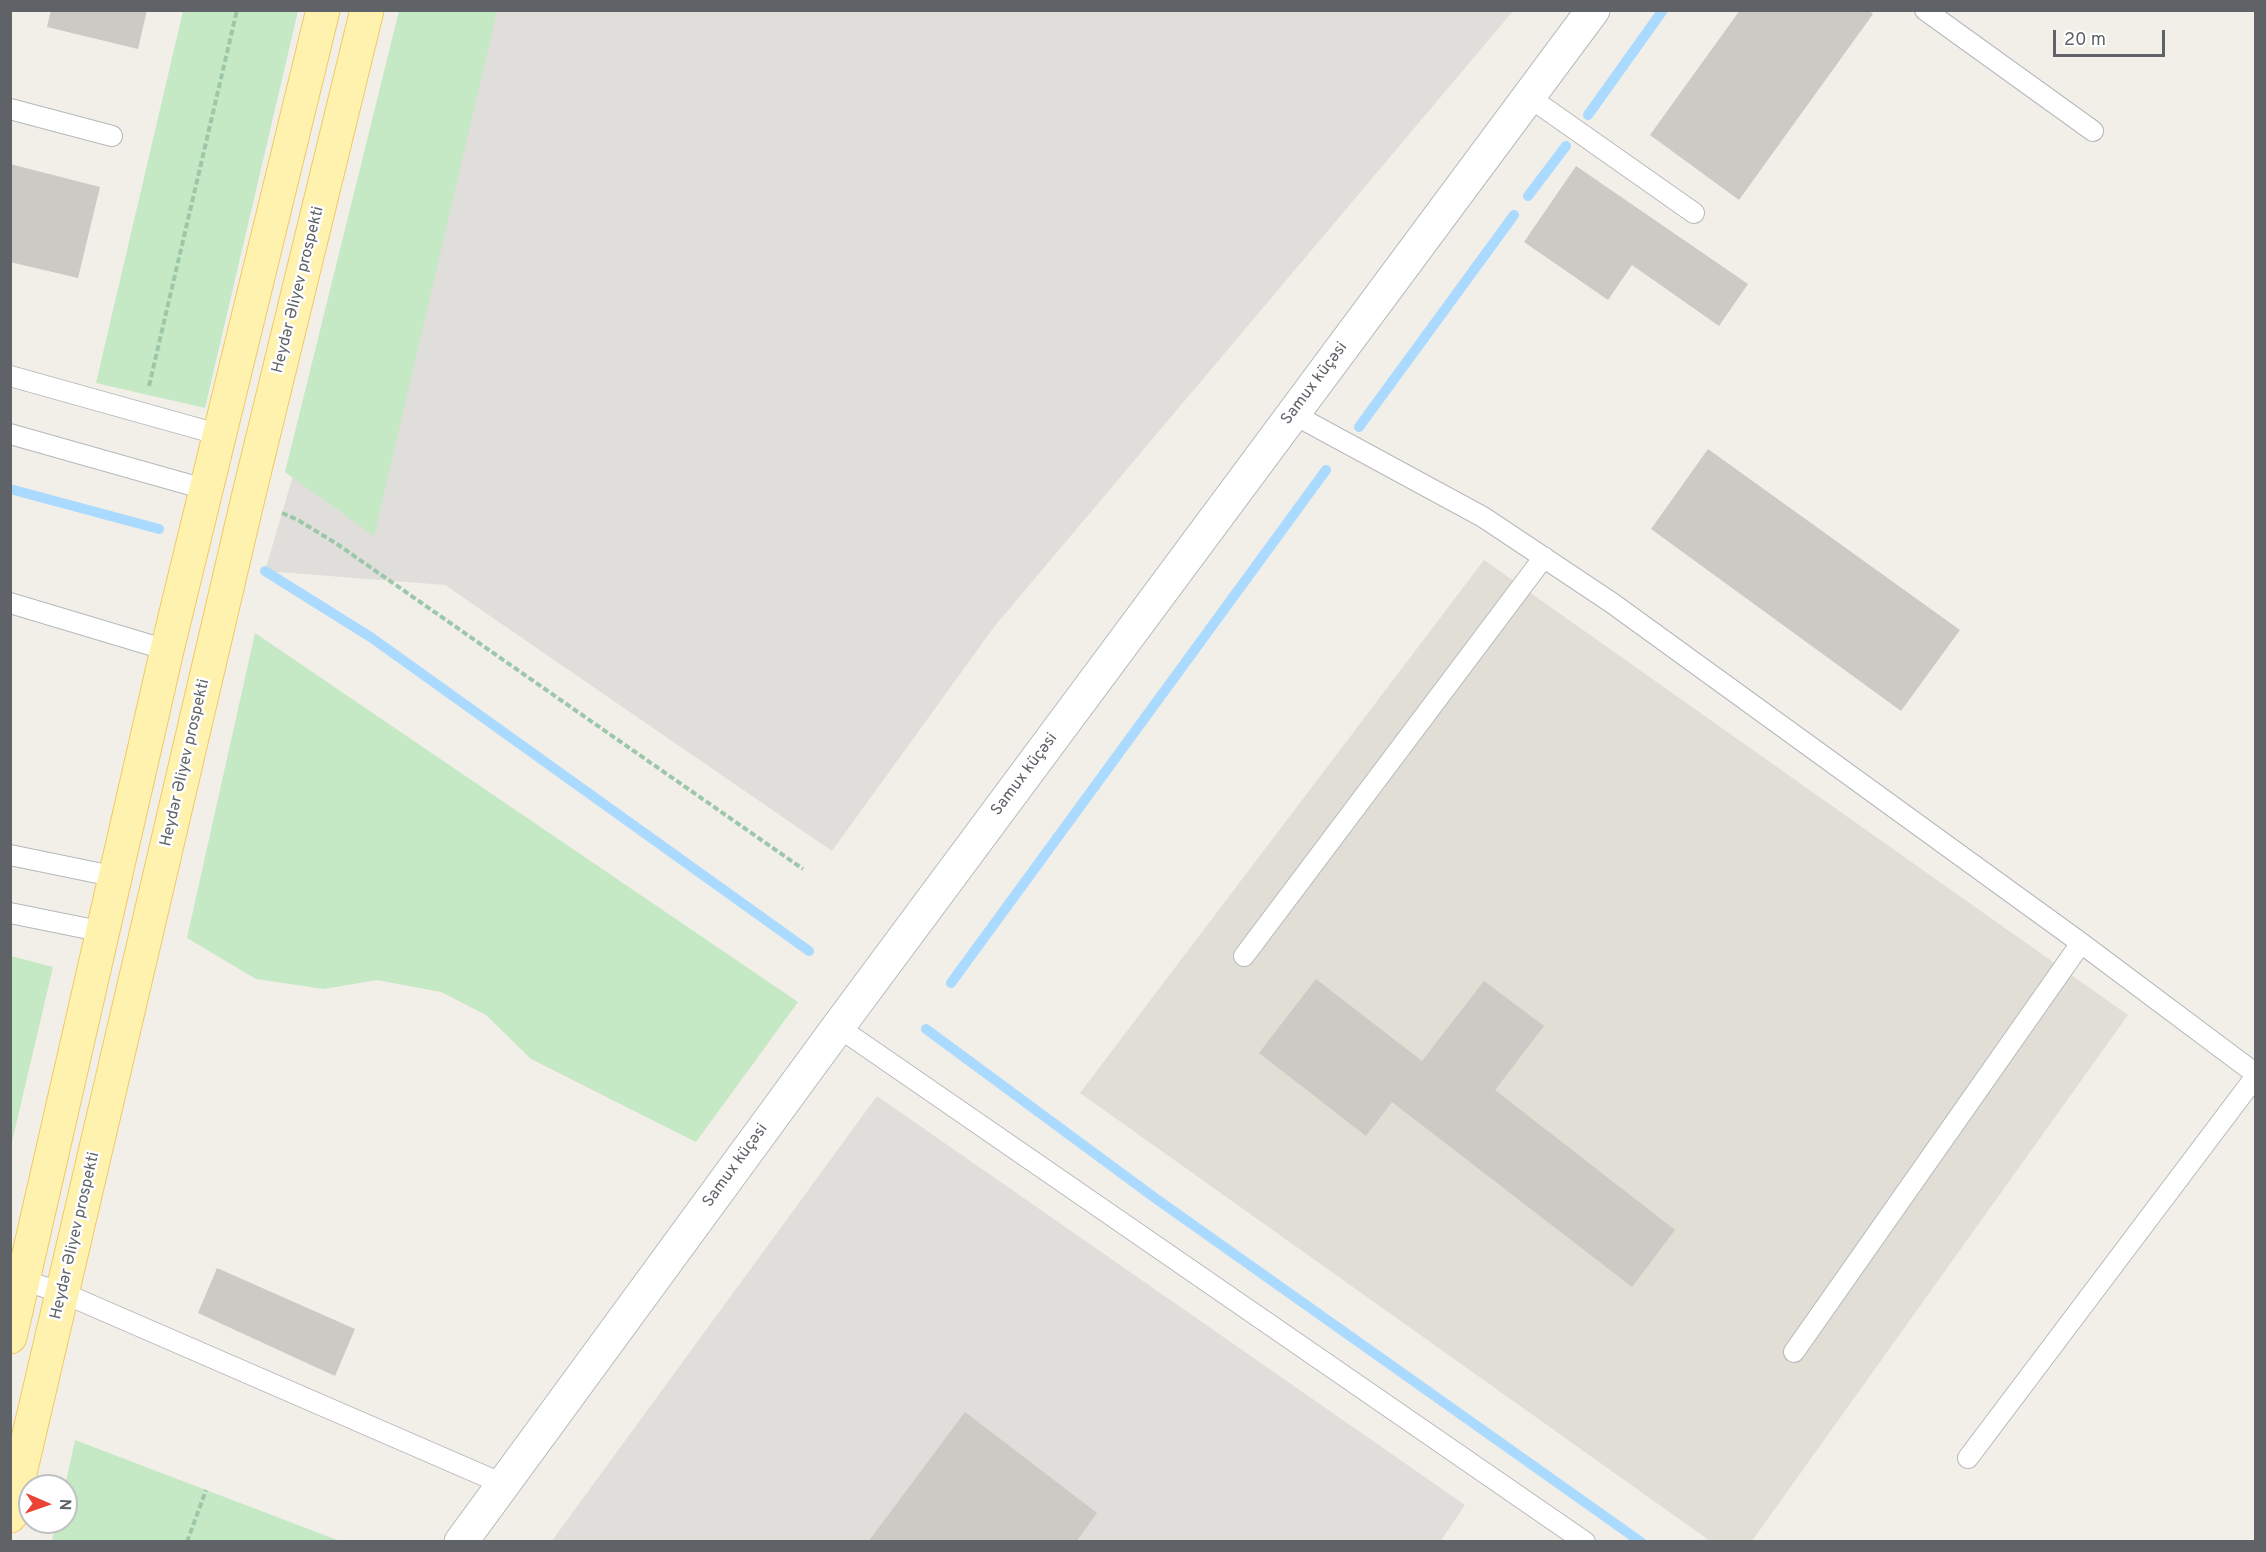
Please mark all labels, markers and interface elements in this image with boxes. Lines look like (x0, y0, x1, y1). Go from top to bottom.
scale bar (2056, 18, 2168, 56)
text: 20 m (2064, 29, 2106, 52)
street label: Heydər Əliyev prospekti (269, 205, 329, 375)
street label: Samux küçəsi (1278, 339, 1352, 429)
street label: Heydər Əliyev prospekti (157, 677, 215, 849)
street label: Samux küçəsi (988, 730, 1062, 820)
street label: Samux küçəsi (699, 1121, 773, 1211)
street label: Heydər Əliyev prospekti (47, 1150, 105, 1322)
north arrow (18, 1474, 78, 1534)
text: N (54, 1498, 74, 1511)

